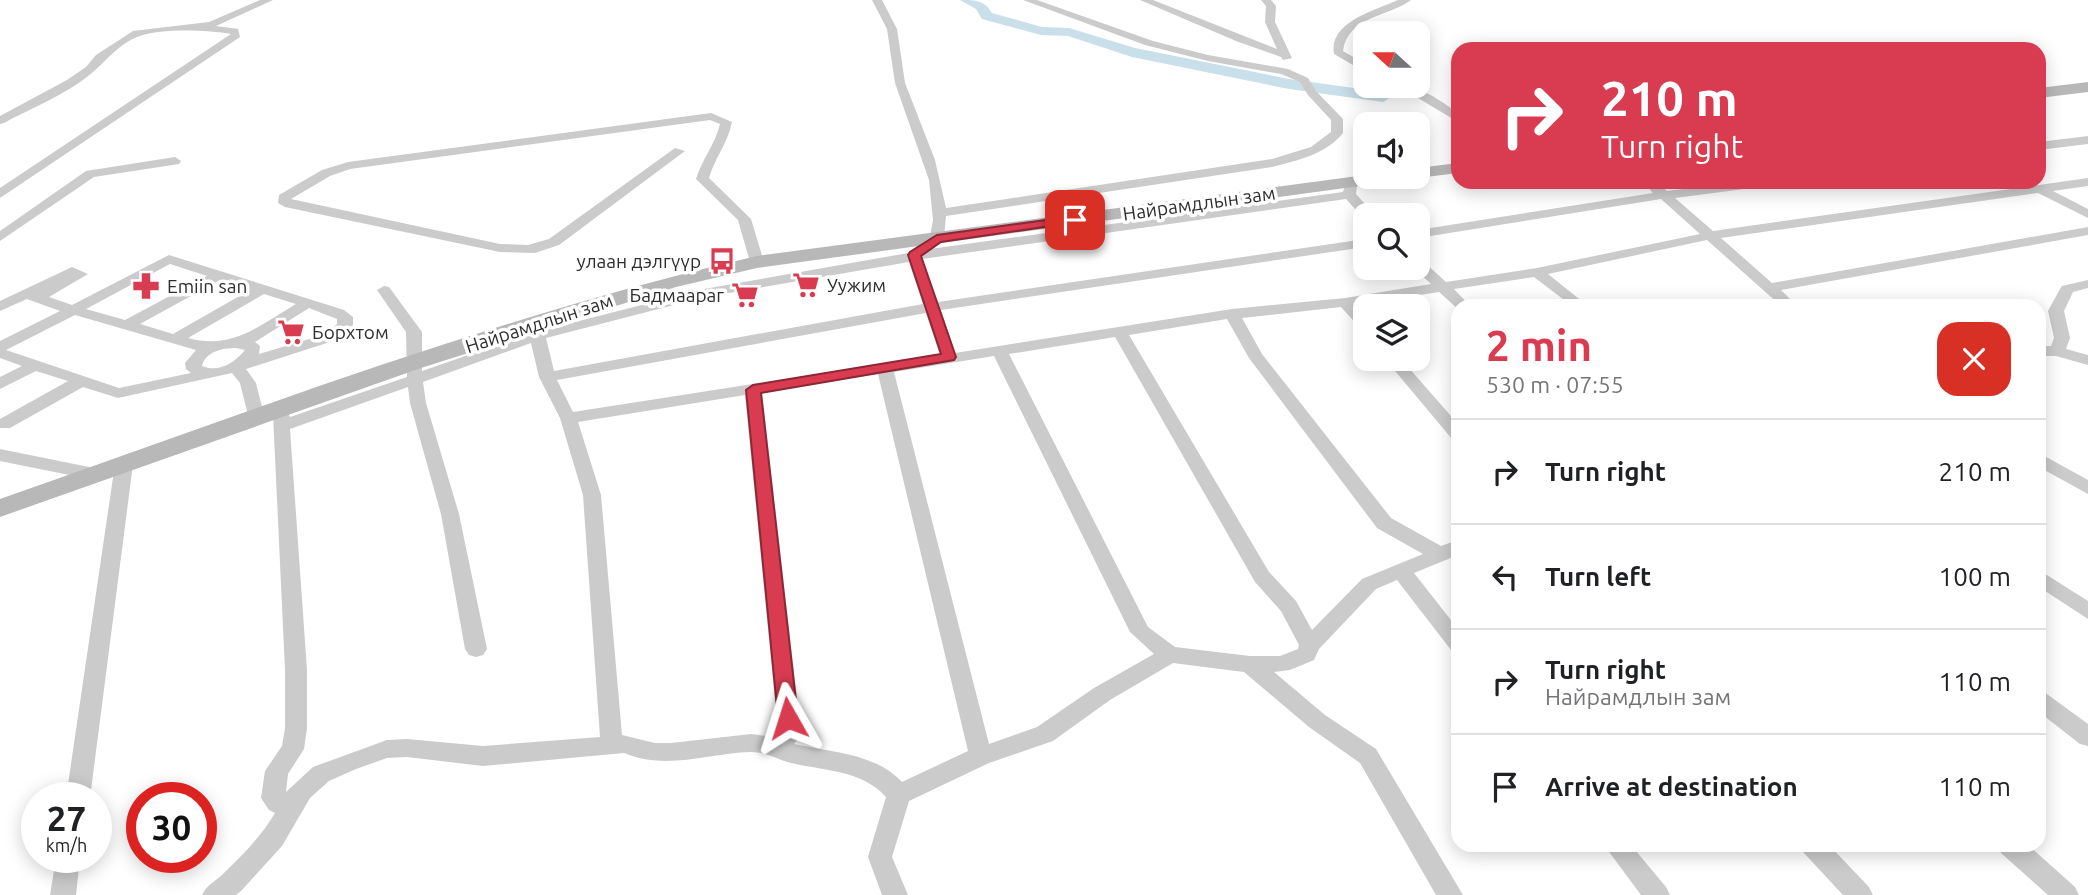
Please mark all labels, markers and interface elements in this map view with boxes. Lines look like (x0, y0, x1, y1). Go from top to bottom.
north arrow (1353, 21, 1430, 98)
map controls (1353, 21, 1430, 371)
icon: right (1486, 70, 1577, 161)
text: 210 m (1601, 70, 1738, 125)
button: sound (1353, 112, 1430, 189)
text: Turn right (1601, 128, 1743, 164)
street label: Найрамдлын зам (1121, 181, 1277, 225)
pin (1045, 190, 1105, 250)
icon: arrive (1056, 201, 1094, 239)
button: search (1353, 203, 1430, 280)
bus stop icon: улаан дэлгүүр (707, 246, 737, 276)
place label: улаан дэлгүүр (577, 250, 701, 272)
supermarket icon: Уужим (791, 270, 821, 300)
pharmacy icon: Emiin san (131, 271, 161, 301)
place label: Уужим (827, 274, 886, 296)
place label: Emiin san (167, 275, 247, 297)
supermarket icon: Бадмаараг (730, 280, 760, 310)
place label: Бадмаараг (630, 284, 724, 306)
street label: Найрамдлын зам (462, 289, 616, 357)
button: layers (1353, 294, 1430, 371)
supermarket icon: Борхтом (276, 317, 306, 347)
place label: Борхтом (312, 321, 389, 343)
text: 2 min (1486, 322, 1592, 369)
button: close (1937, 322, 2011, 396)
text: 530 m · 07:55 (1486, 372, 1624, 397)
icon: right (1486, 453, 1524, 491)
text: Turn right (1545, 457, 1666, 486)
text: 210 m (1939, 457, 2011, 486)
icon: left (1486, 558, 1524, 596)
text: Turn left (1545, 562, 1651, 591)
text: 100 m (1939, 562, 2011, 591)
text: Turn right (1545, 655, 1666, 684)
icon: right (1486, 663, 1524, 701)
text: 110 m (1939, 667, 2011, 696)
position arrow (751, 681, 825, 755)
text: Найрамдлын зам (1545, 684, 1731, 709)
icon: arrive (1486, 768, 1524, 806)
text: Arrive at destination (1545, 772, 1798, 801)
text: 110 m (1939, 772, 2011, 801)
speed limit sign: 30 (126, 782, 217, 873)
text: 27 (47, 798, 86, 838)
text: km/h (46, 835, 87, 855)

